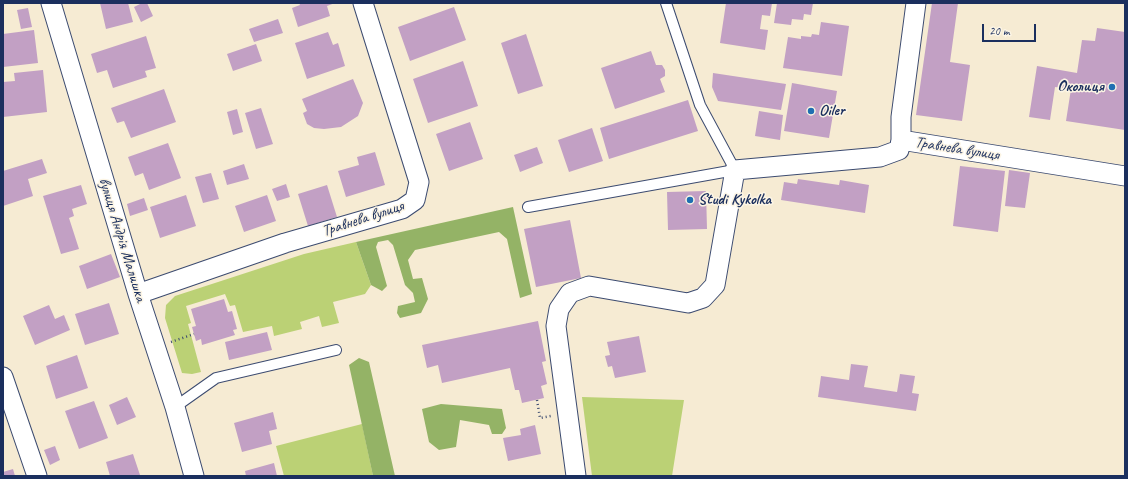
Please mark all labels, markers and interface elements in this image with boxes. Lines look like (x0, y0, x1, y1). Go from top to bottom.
scale bar (984, 16, 1038, 42)
text: 20 m (989, 23, 1009, 39)
place label: Околиця (1057, 77, 1104, 97)
marker: Околиця (1107, 82, 1117, 92)
place label: Oiler (819, 101, 844, 121)
marker: Oiler (806, 106, 816, 116)
street label: Травнева вулиця (914, 133, 1000, 165)
street label: вулиця Андрія Малишка (94, 176, 150, 304)
place label: Studi Kykolka (698, 190, 771, 210)
marker: Studi Kykolka (685, 195, 695, 205)
street label: Травнева вулиця (320, 197, 406, 241)

